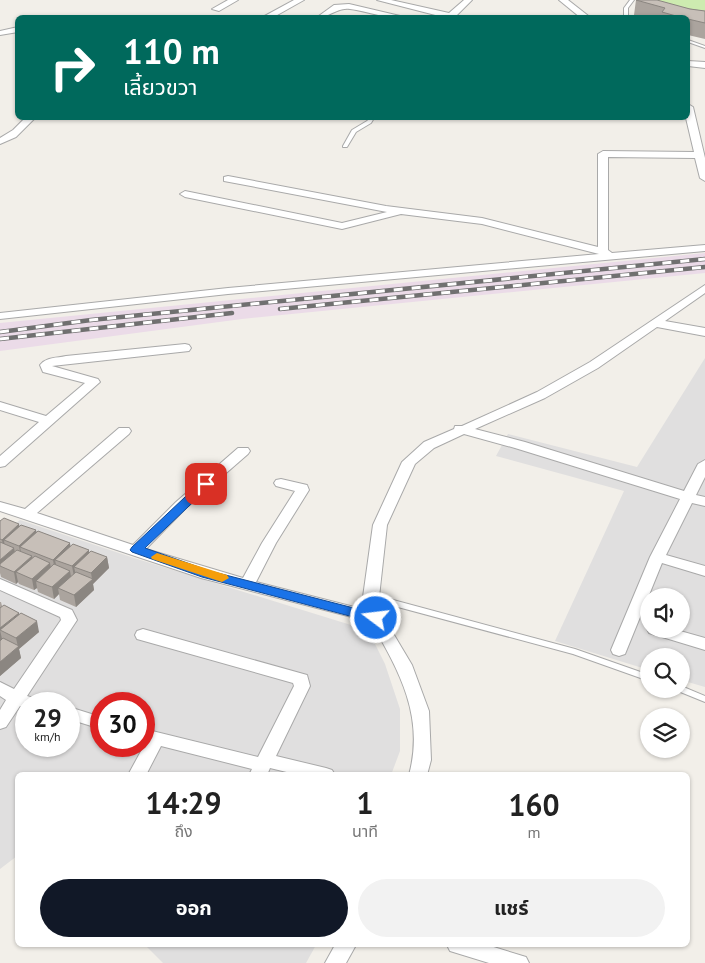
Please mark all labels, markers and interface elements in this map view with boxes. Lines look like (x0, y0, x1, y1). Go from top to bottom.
text: 110 m (123, 28, 220, 74)
icon: right (40, 35, 105, 100)
text: เลี้ยวขวา (123, 73, 198, 101)
pin (185, 463, 227, 505)
icon: arrive (192, 470, 220, 498)
map controls (640, 588, 690, 758)
button: sound (640, 588, 690, 638)
position arrow (349, 591, 401, 643)
button: search (640, 648, 690, 698)
speed limit sign: 30 (90, 692, 155, 757)
text: 29 (33, 702, 62, 734)
button: layers (640, 708, 690, 758)
text: km/h (34, 729, 61, 744)
text: 14:29 (145, 783, 222, 822)
text: 1 (357, 783, 374, 822)
text: 160 (509, 785, 560, 824)
text: ถึง (174, 821, 193, 841)
text: นาที (352, 821, 378, 841)
text: m (528, 822, 541, 842)
button: ออก (40, 879, 348, 937)
button: แชร์ (358, 879, 665, 937)

